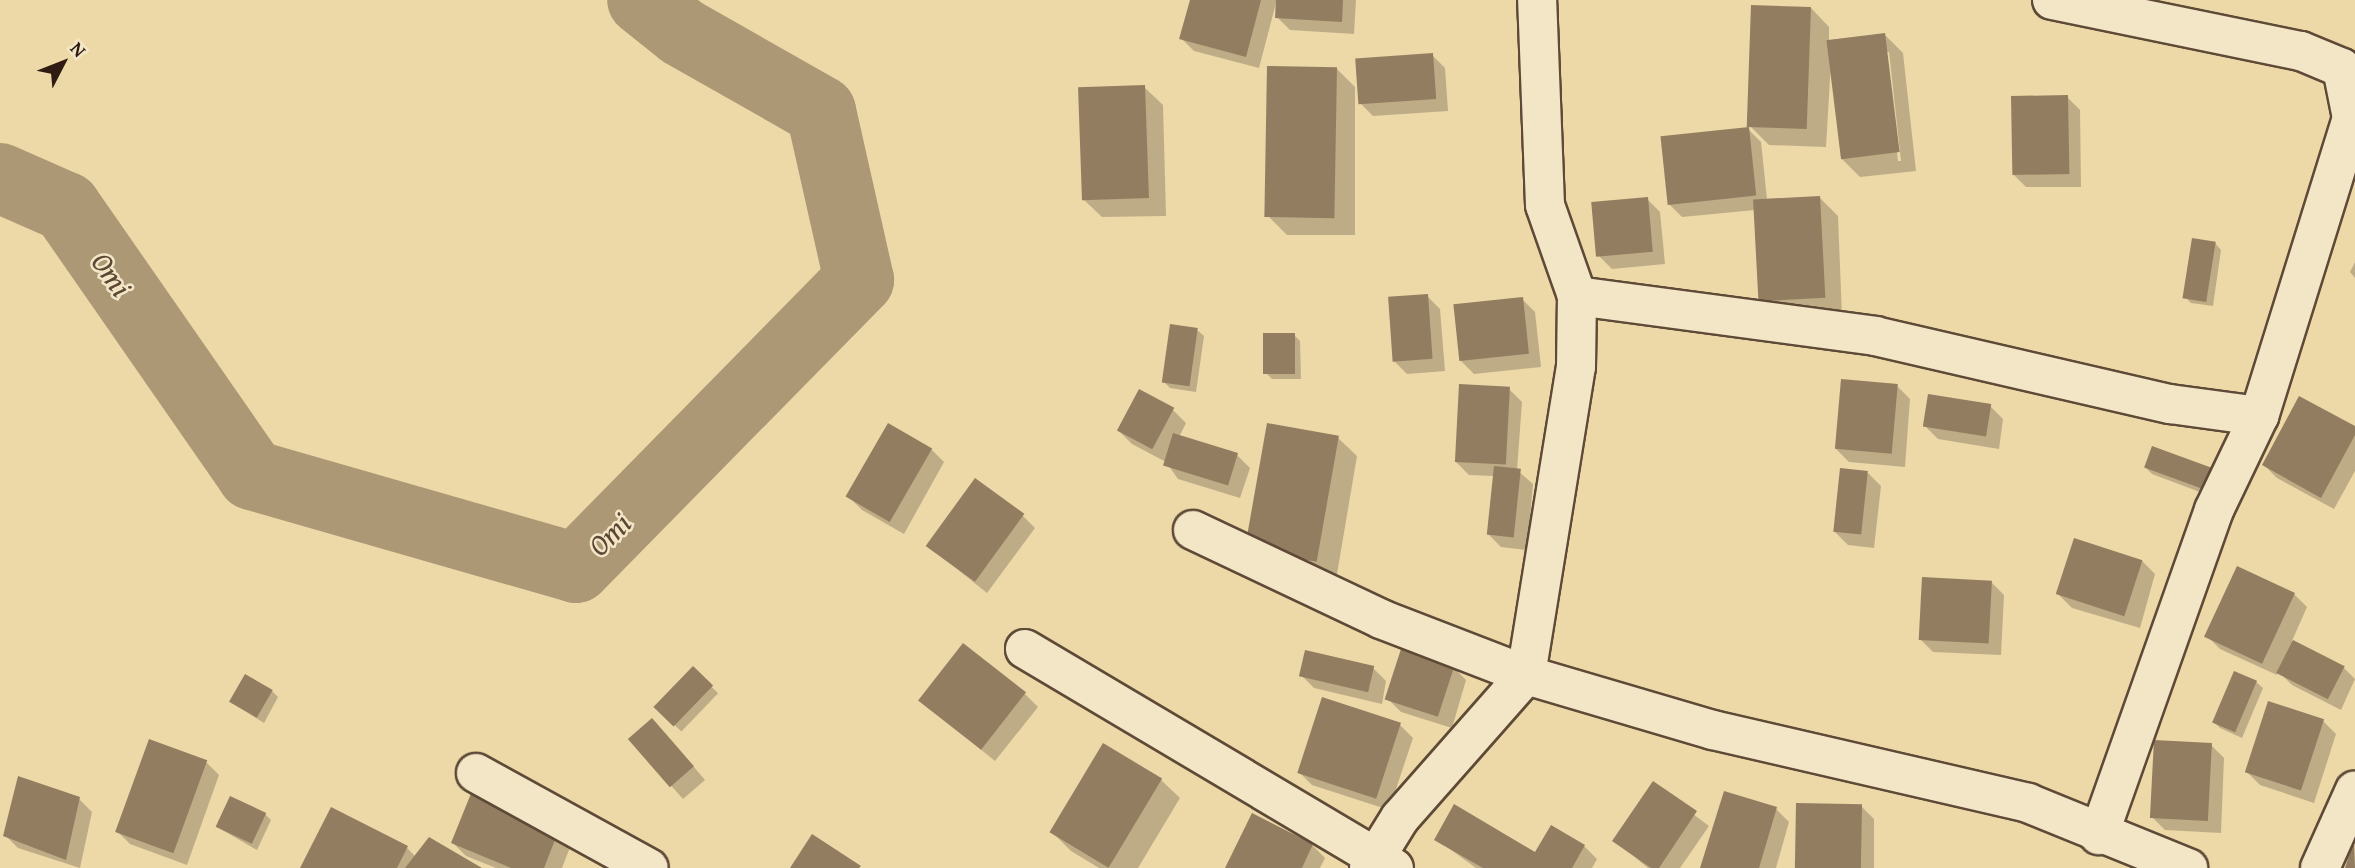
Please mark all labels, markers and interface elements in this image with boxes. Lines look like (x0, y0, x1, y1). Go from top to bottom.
north arrow (28, 28, 98, 98)
text: N (64, 35, 93, 63)
water label: Omi (84, 245, 140, 303)
water label: Omi (580, 505, 638, 563)

